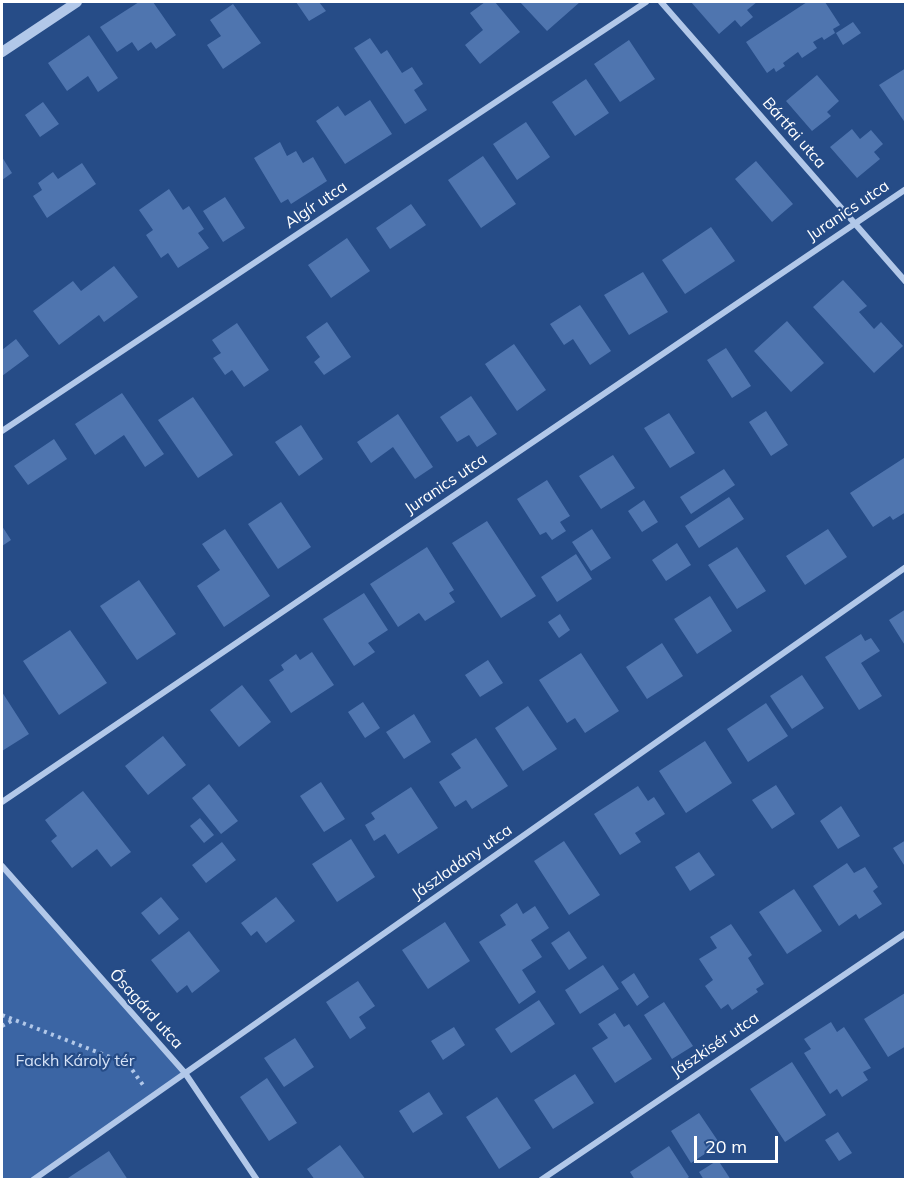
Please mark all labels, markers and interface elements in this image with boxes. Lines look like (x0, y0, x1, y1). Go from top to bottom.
street label: Bártfai utca (758, 94, 830, 172)
street label: Juranics utca (803, 176, 893, 246)
street label: Algír utca (281, 177, 351, 233)
street label: Juranics utca (401, 449, 491, 519)
street label: Jászladány utca (408, 820, 516, 904)
street label: Ősagárd utca (105, 965, 187, 1053)
street label: Jászkisér utca (667, 1009, 763, 1081)
park label: Fackh Károly tér (15, 1051, 135, 1071)
scale bar (697, 1124, 781, 1162)
text: 20 m (705, 1135, 747, 1158)

